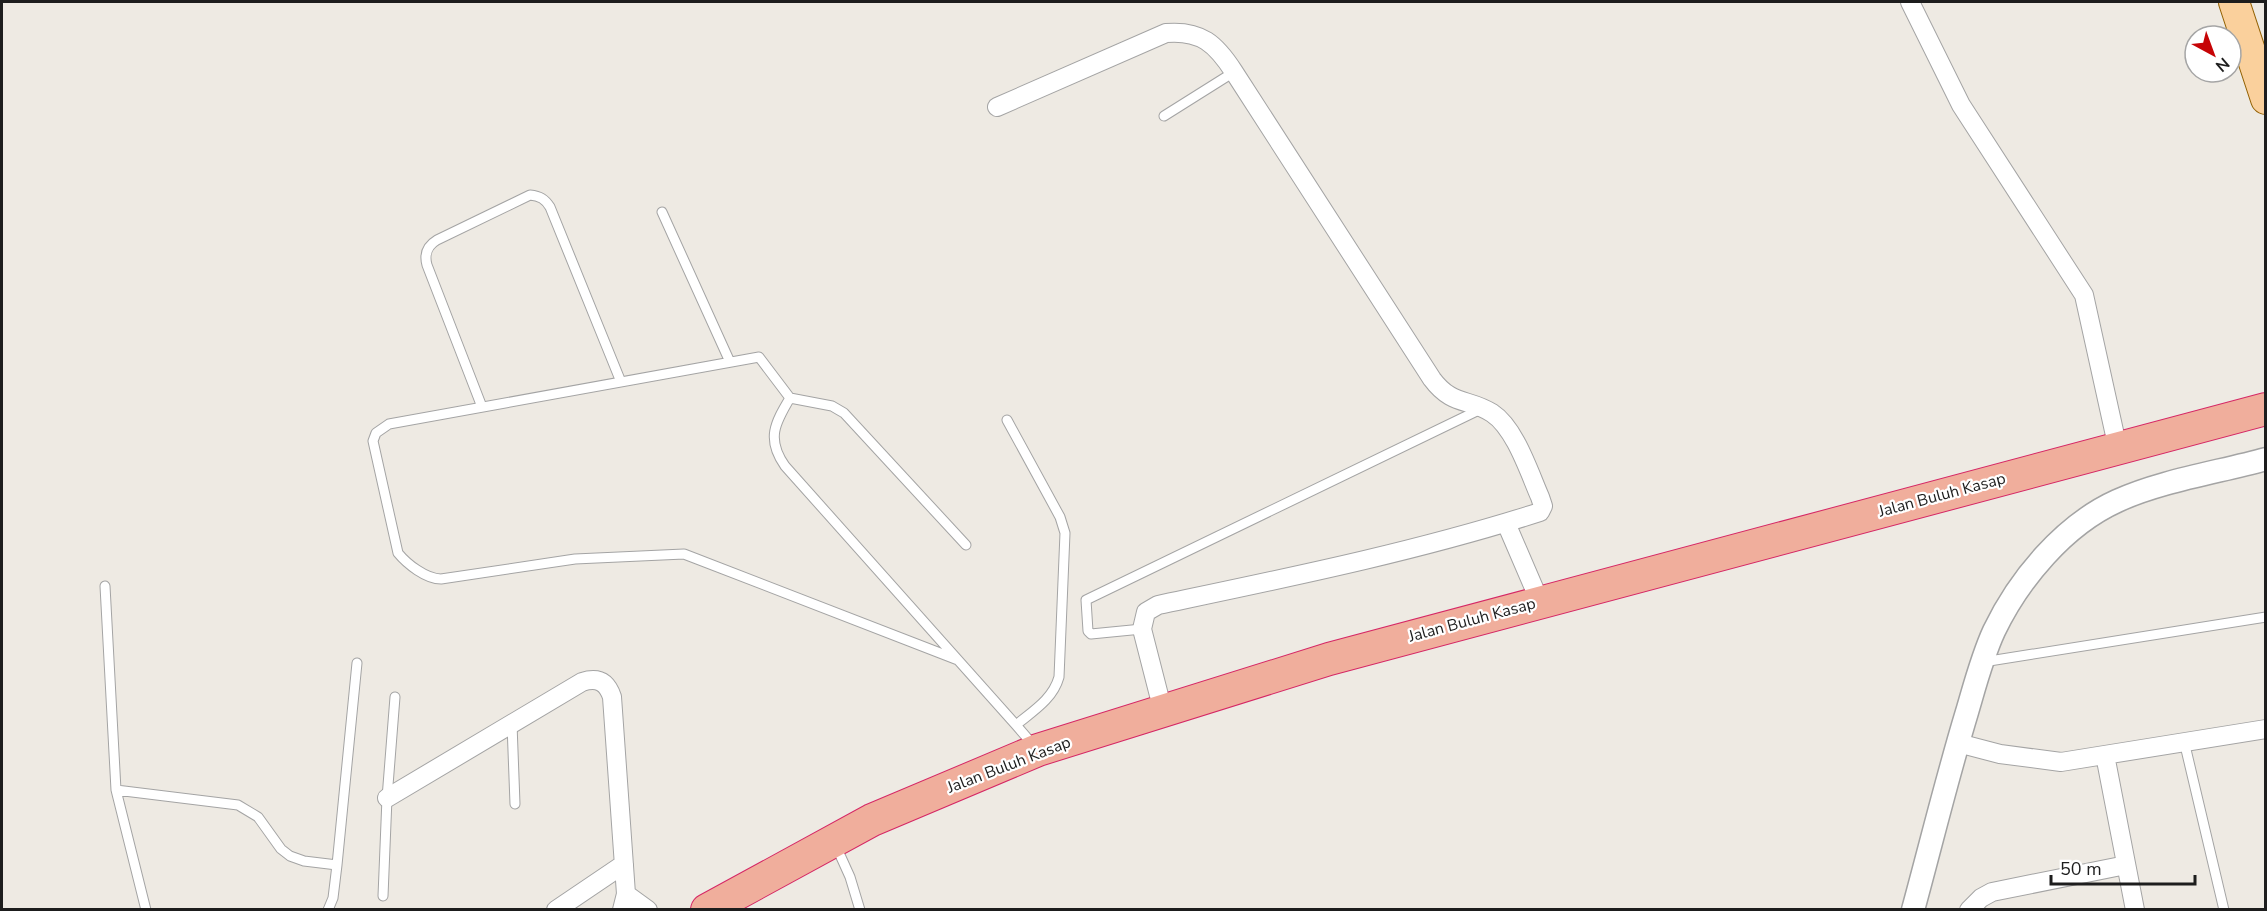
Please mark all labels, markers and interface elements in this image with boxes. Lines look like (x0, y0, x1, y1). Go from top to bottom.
north arrow (2183, 24, 2243, 84)
text: N (2210, 52, 2234, 77)
street label: Jalan Buluh Kasap (1875, 467, 2008, 523)
street label: Jalan Buluh Kasap (1405, 592, 1538, 648)
street label: Jalan Buluh Kasap (943, 731, 1074, 799)
scale bar (2051, 848, 2195, 886)
text: 50 m (2060, 857, 2102, 881)

